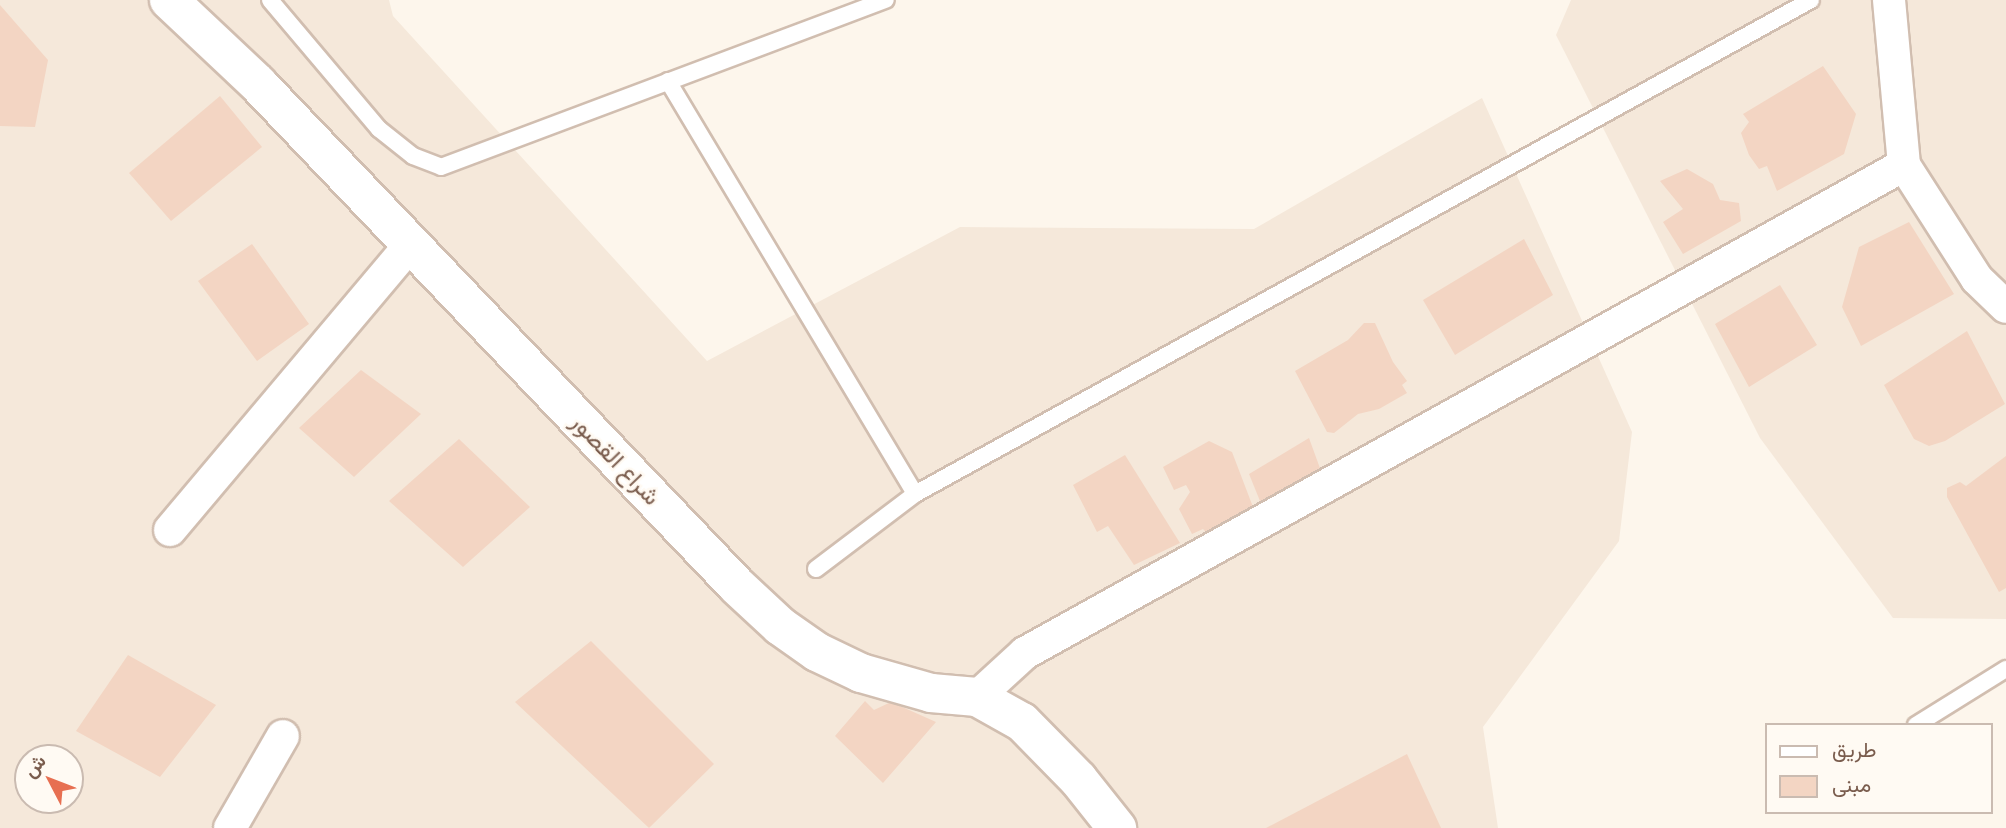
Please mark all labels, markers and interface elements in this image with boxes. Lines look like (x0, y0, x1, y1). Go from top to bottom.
street label: شراع القصور (564, 408, 666, 512)
legend (1764, 723, 1992, 814)
text: طريق (1832, 736, 1877, 764)
north arrow (14, 744, 84, 814)
text: ش (18, 749, 52, 783)
text: مبنى (1832, 771, 1871, 799)

